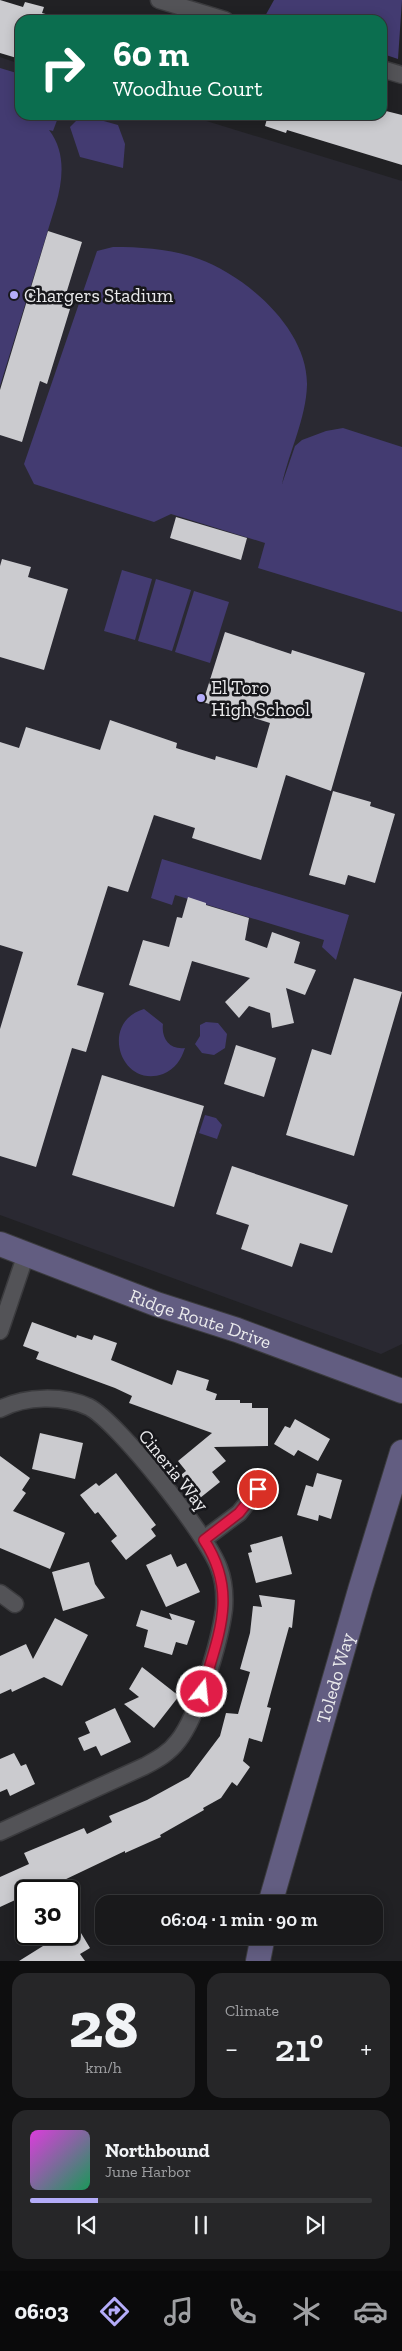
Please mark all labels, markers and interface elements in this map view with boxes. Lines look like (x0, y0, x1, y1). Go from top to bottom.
text: 60 m (113, 33, 189, 75)
icon: right (30, 35, 95, 100)
text: Woodhue Court (113, 75, 262, 102)
place label: Chargers Stadium (24, 284, 174, 307)
marker: Chargers Stadium (8, 289, 20, 301)
place label: El Toro High School (211, 676, 310, 721)
marker: El Toro High School (195, 692, 207, 704)
street label: Ridge Route Drive (126, 1284, 275, 1354)
street label: Cineria Way (134, 1425, 214, 1516)
pin (237, 1468, 279, 1510)
icon: arrive (244, 1475, 272, 1503)
street label: Toledo Way (311, 1630, 359, 1726)
position arrow (175, 1665, 227, 1717)
speed limit sign: 30 (15, 1880, 80, 1945)
text: 06:04 · 1 min · 90 m (160, 1908, 318, 1931)
text: 28 (69, 1986, 138, 2064)
text: Climate (225, 2001, 279, 2020)
text: 21° (275, 2025, 324, 2071)
text: − (225, 2032, 238, 2065)
text: + (360, 2032, 372, 2065)
text: km/h (85, 2058, 122, 2077)
text: Northbound (105, 2139, 210, 2162)
text: June Harbor (105, 2162, 191, 2181)
icon: previous (73, 2211, 101, 2239)
icon: pause (187, 2211, 215, 2239)
icon: next (301, 2211, 329, 2239)
icon: directions (97, 2294, 132, 2329)
icon: music (161, 2294, 196, 2329)
icon: phone (225, 2294, 260, 2329)
icon: climate (289, 2294, 324, 2329)
icon: car (353, 2294, 388, 2329)
text: 06:03 (14, 2298, 69, 2325)

